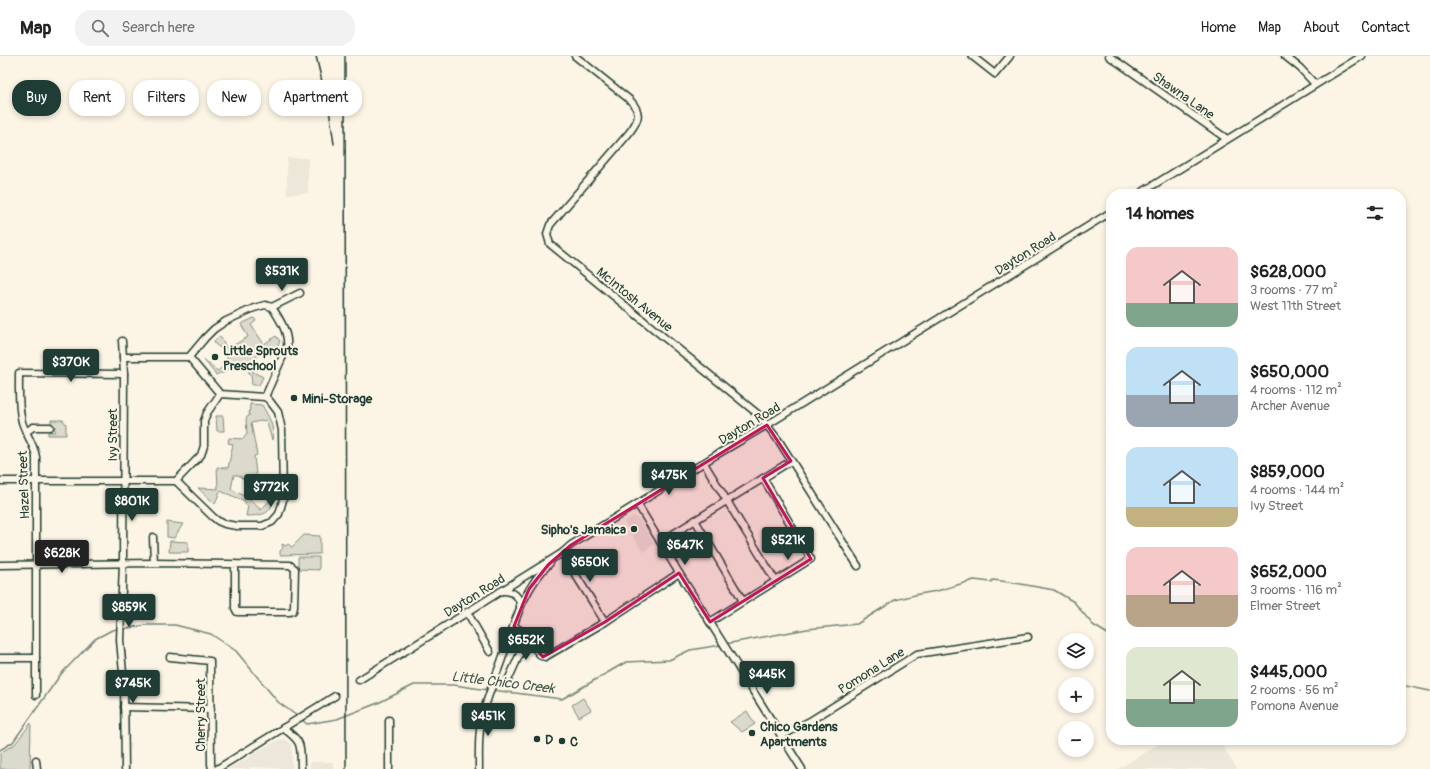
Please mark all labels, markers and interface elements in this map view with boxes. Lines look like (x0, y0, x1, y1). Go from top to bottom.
search box (75, 10, 355, 46)
text: Map (20, 16, 51, 40)
icon: search (89, 17, 111, 39)
text: Search here (121, 18, 195, 37)
text: Home (1201, 19, 1236, 36)
text: Map (1258, 19, 1281, 36)
text: About (1303, 19, 1339, 36)
text: Contact (1361, 19, 1410, 36)
street label: Shawna Lane (1150, 69, 1218, 123)
chip: Buy (12, 80, 61, 116)
chip: Rent (69, 80, 125, 116)
chip: Filters (133, 80, 199, 116)
chip: New (207, 80, 261, 116)
chip: Apartment (269, 80, 362, 116)
icon: filters (1364, 202, 1386, 224)
text: 14 homes (1126, 203, 1194, 224)
street label: Dayton Road (992, 229, 1059, 279)
pin: $531K (254, 258, 310, 292)
text: $628,000 (1250, 261, 1326, 282)
text: $531K (265, 263, 299, 279)
icon: home (1158, 263, 1206, 311)
street label: McIntosh Avenue (593, 264, 676, 336)
text: 3 rooms · 77 m² (1250, 282, 1338, 298)
text: West 11th Street (1250, 298, 1341, 314)
place label: Little Sprouts Preschool (223, 343, 298, 374)
pin: $370K (43, 349, 99, 383)
marker: Little Sprouts Preschool (210, 352, 220, 362)
text: $370K (52, 354, 90, 370)
text: $650,000 (1250, 361, 1329, 382)
icon: home (1158, 363, 1206, 411)
text: 4 rooms · 112 m² (1250, 382, 1342, 398)
place label: Mini-Storage (302, 391, 373, 407)
marker: Mini-Storage (289, 393, 299, 403)
text: Archer Avenue (1250, 398, 1330, 414)
street label: Dayton Road (716, 399, 783, 448)
street label: Ivy Street (105, 408, 121, 462)
street label: Hazel Street (15, 450, 33, 520)
text: $859,000 (1250, 461, 1325, 482)
pin: $475K (641, 462, 697, 496)
icon: home (1158, 463, 1206, 511)
text: $475K (651, 467, 687, 483)
pin: $772K (243, 474, 299, 508)
text: $772K (253, 479, 289, 495)
text: 4 rooms · 144 m² (1250, 482, 1344, 498)
pin: $801K (104, 488, 160, 522)
text: $801K (114, 493, 150, 509)
text: Ivy Street (1250, 498, 1303, 514)
place label: Sipho's Jamaica (541, 522, 626, 538)
marker: Sipho's Jamaica (629, 524, 639, 534)
pin: $521K (760, 527, 816, 561)
pin: $647K (657, 532, 713, 566)
text: $521K (771, 532, 805, 548)
text: $647K (667, 537, 703, 553)
pin: $628K (34, 540, 90, 574)
text: $628K (44, 545, 80, 561)
pin: $650K (562, 549, 618, 583)
text: $650K (571, 554, 609, 570)
text: $652,000 (1250, 561, 1327, 582)
icon: home (1158, 563, 1206, 611)
street label: Dayton Road (441, 571, 508, 621)
text: 3 rooms · 116 m² (1250, 582, 1342, 598)
pin: $859K (101, 594, 157, 628)
text: Elmer Street (1250, 598, 1321, 614)
text: $859K (111, 599, 147, 615)
pin: $652K (498, 627, 554, 661)
text: $652K (508, 632, 544, 648)
map controls (1058, 633, 1094, 757)
button: layers (1058, 633, 1094, 669)
street label: Pomona Lane (835, 644, 908, 698)
pin: $445K (739, 661, 795, 695)
text: $445,000 (1250, 661, 1327, 682)
icon: home (1158, 663, 1206, 711)
text: $445K (748, 666, 786, 682)
water label: Little Chico Creek (451, 668, 556, 697)
pin: $745K (105, 670, 161, 704)
text: $745K (115, 675, 151, 691)
button: + (1058, 677, 1094, 713)
street label: Cherry Street (193, 678, 209, 752)
text: 2 rooms · 56 m² (1250, 682, 1338, 698)
text: Pomona Avenue (1250, 698, 1338, 714)
pin: $451K (460, 703, 516, 737)
text: $451K (471, 708, 505, 724)
place label: Chico Gardens Apartments (760, 719, 838, 750)
button: − (1058, 721, 1094, 757)
marker: Chico Gardens Apartments (747, 728, 757, 738)
place label: D (545, 732, 553, 748)
marker: D (532, 734, 542, 744)
place label: C (570, 734, 578, 750)
marker: C (557, 736, 567, 746)

